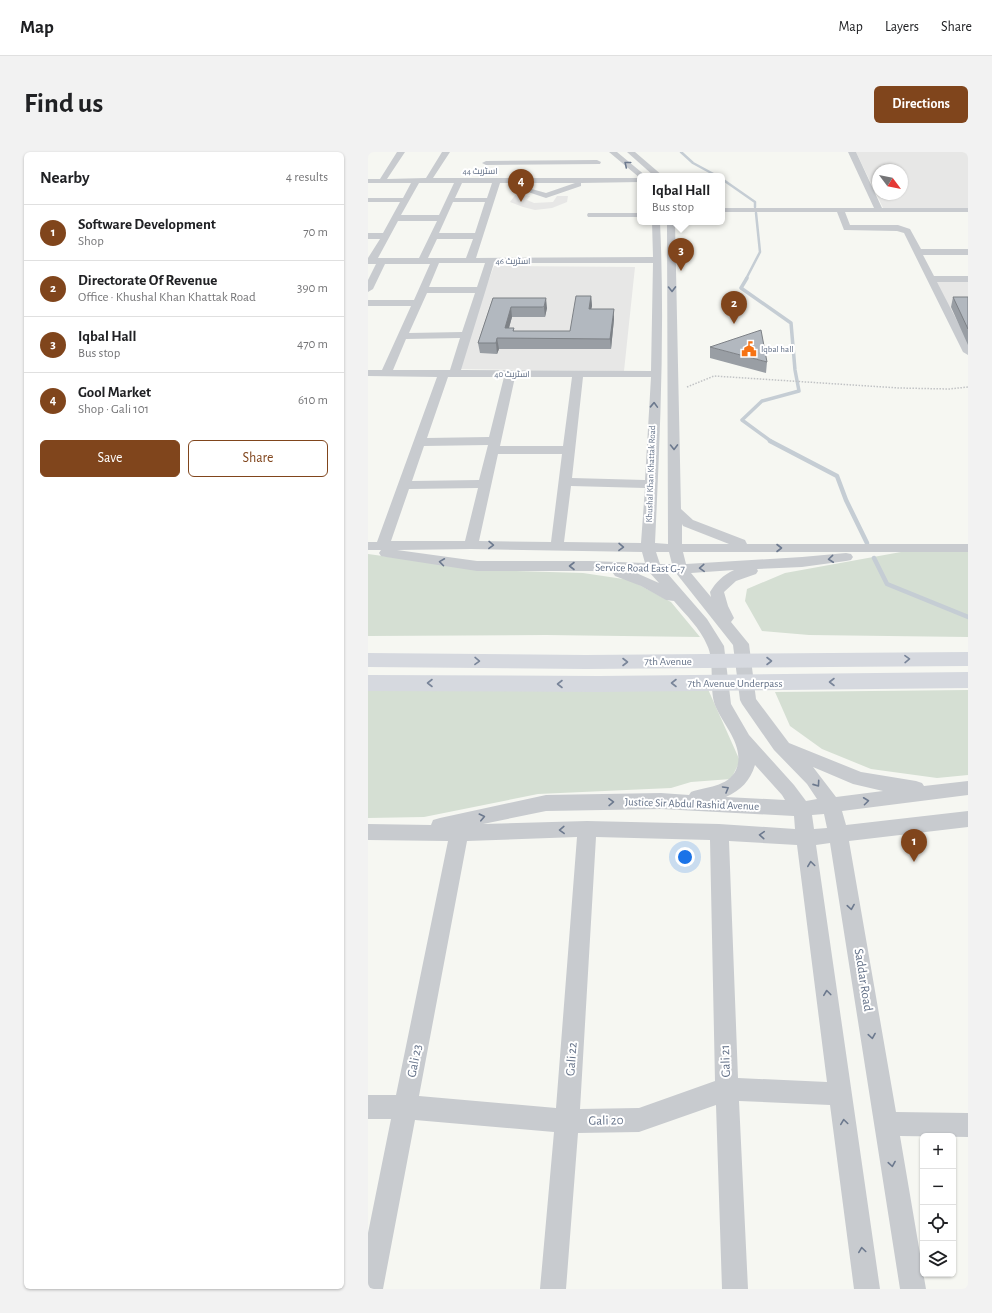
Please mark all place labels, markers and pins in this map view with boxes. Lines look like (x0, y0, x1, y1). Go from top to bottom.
pin: 4 (508, 169, 534, 202)
pin: 3 (668, 238, 694, 271)
pin: 2 (721, 291, 747, 324)
public building icon: Iqbal hall (740, 340, 758, 358)
place label: Iqbal hall (761, 345, 794, 354)
pin: 1 (901, 829, 927, 862)

